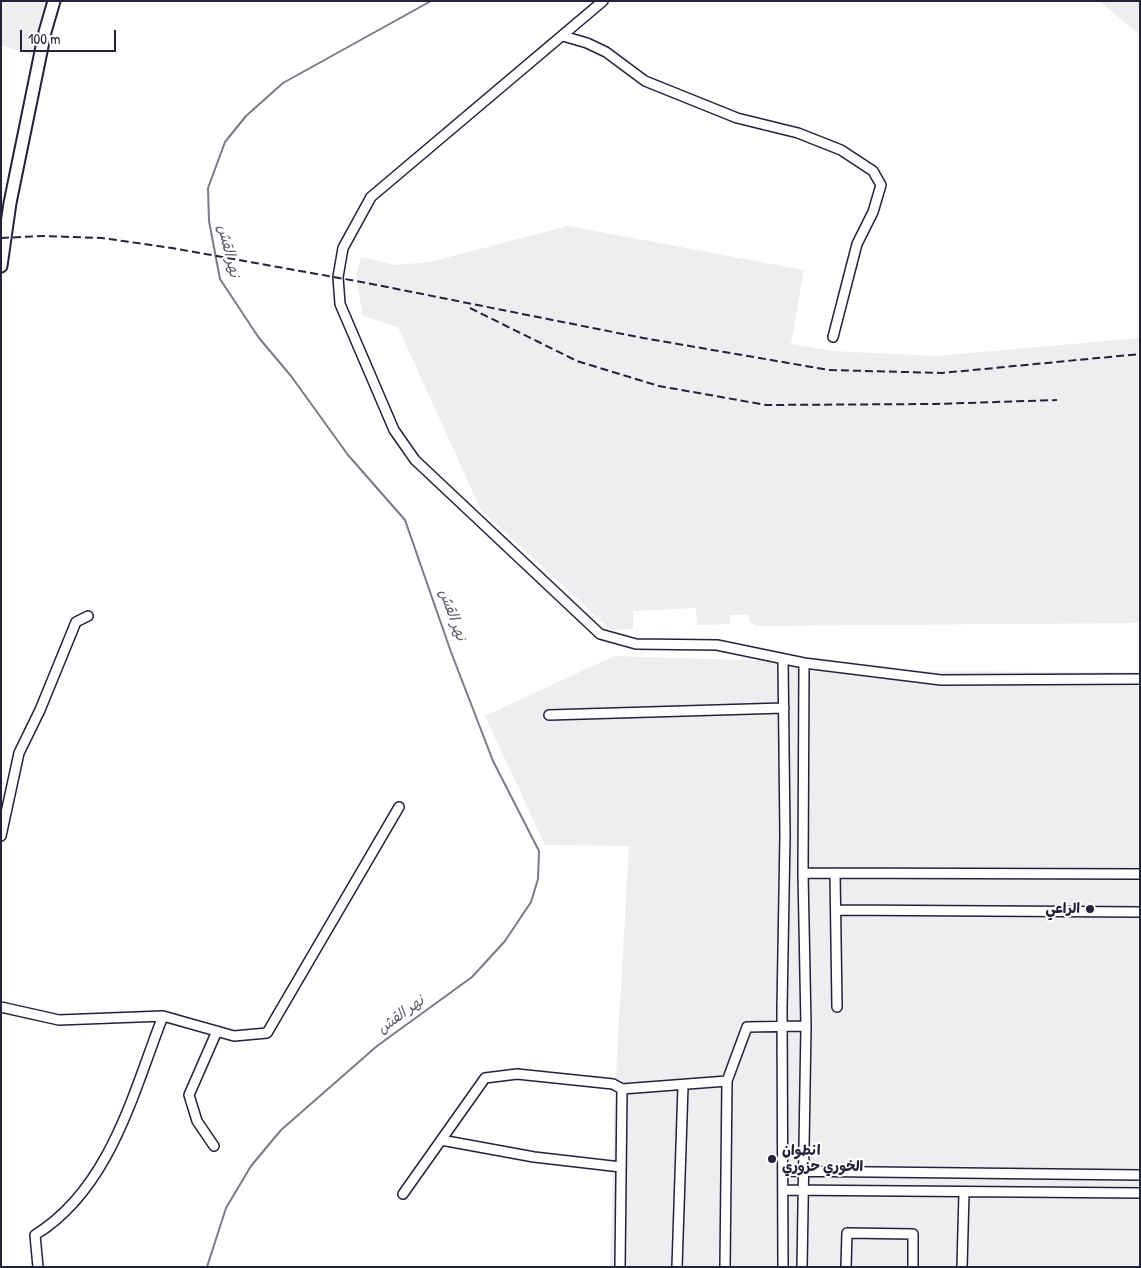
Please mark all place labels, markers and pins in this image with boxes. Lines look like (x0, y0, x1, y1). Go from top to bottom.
place label: الراعي (1046, 901, 1080, 917)
marker: الراعي (1084, 903, 1096, 915)
place label: انطوان الخوري حزوري (782, 1143, 863, 1176)
marker: انطوان الخوري حزوري (766, 1153, 778, 1165)

